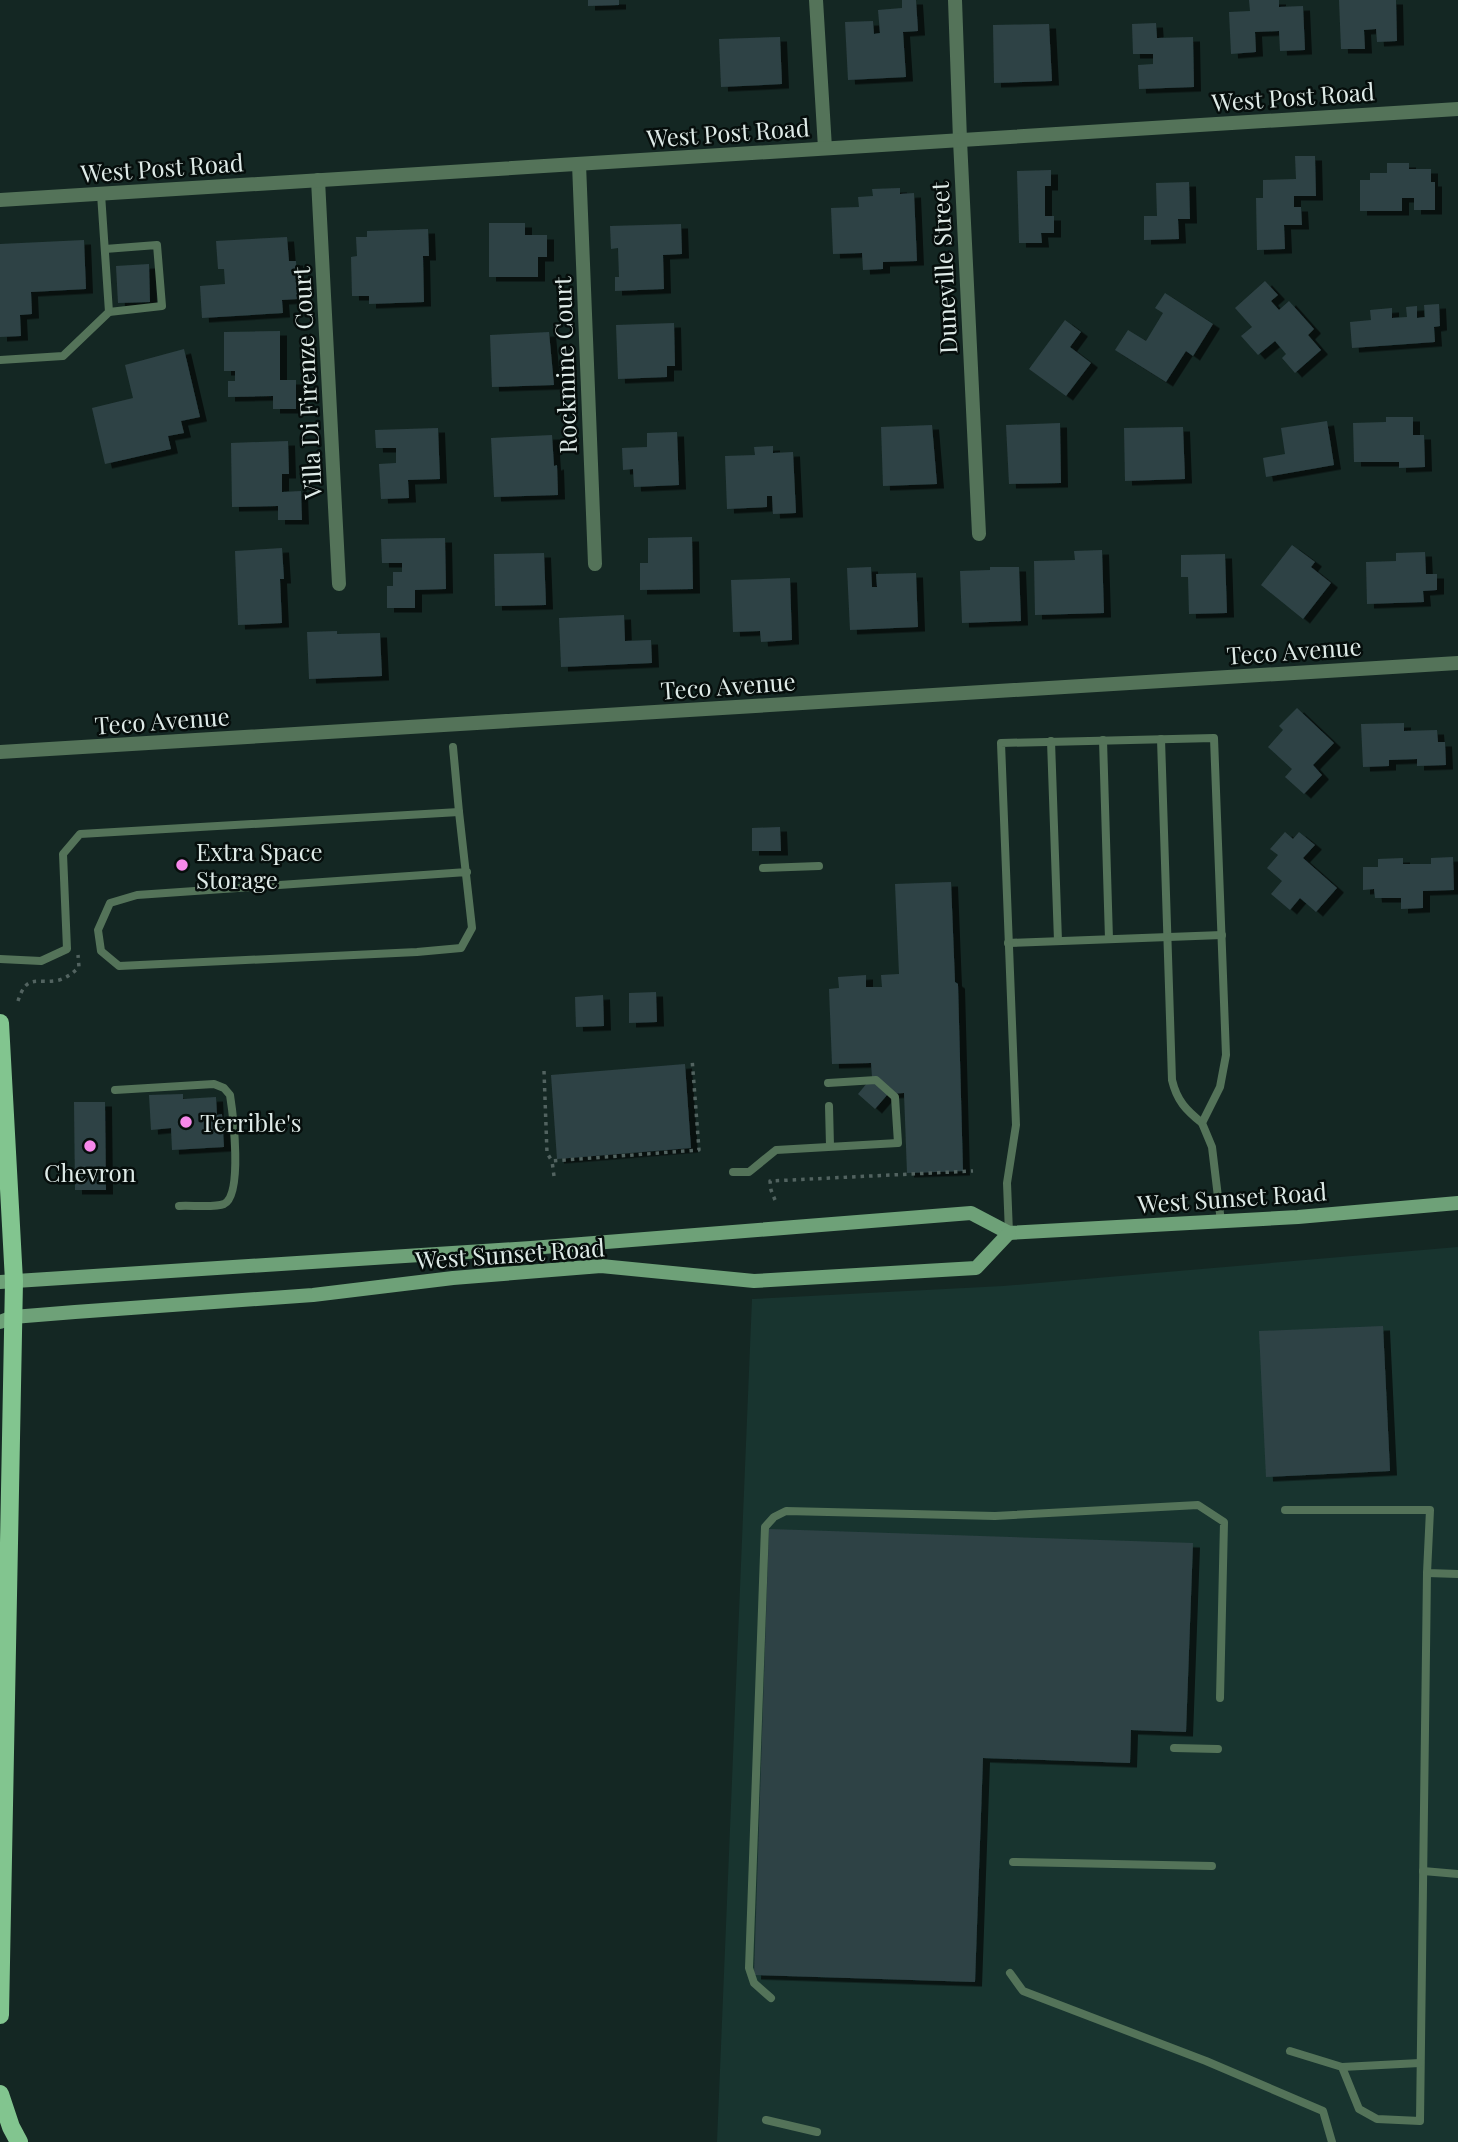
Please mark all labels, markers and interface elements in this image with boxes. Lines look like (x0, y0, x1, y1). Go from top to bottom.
street label: West Post Road (1209, 74, 1376, 118)
street label: West Post Road (644, 110, 811, 154)
street label: West Post Road (78, 145, 245, 189)
street label: Duneville Street (922, 181, 963, 355)
street label: Villa Di Firenze Court (284, 265, 328, 501)
street label: Rockmine Court (545, 275, 583, 454)
street label: Teco Avenue (1225, 629, 1363, 671)
street label: Teco Avenue (659, 664, 797, 706)
street label: Teco Avenue (93, 699, 231, 741)
place label: Extra Space Storage (196, 835, 323, 895)
marker: Extra Space Storage (174, 857, 190, 873)
place label: Terrible's (200, 1106, 301, 1138)
marker: Terrible's (178, 1114, 194, 1130)
marker: Chevron (82, 1138, 98, 1154)
place label: Chevron (44, 1156, 136, 1188)
street label: West Sunset Road (1135, 1174, 1328, 1220)
street label: West Sunset Road (413, 1230, 606, 1276)

